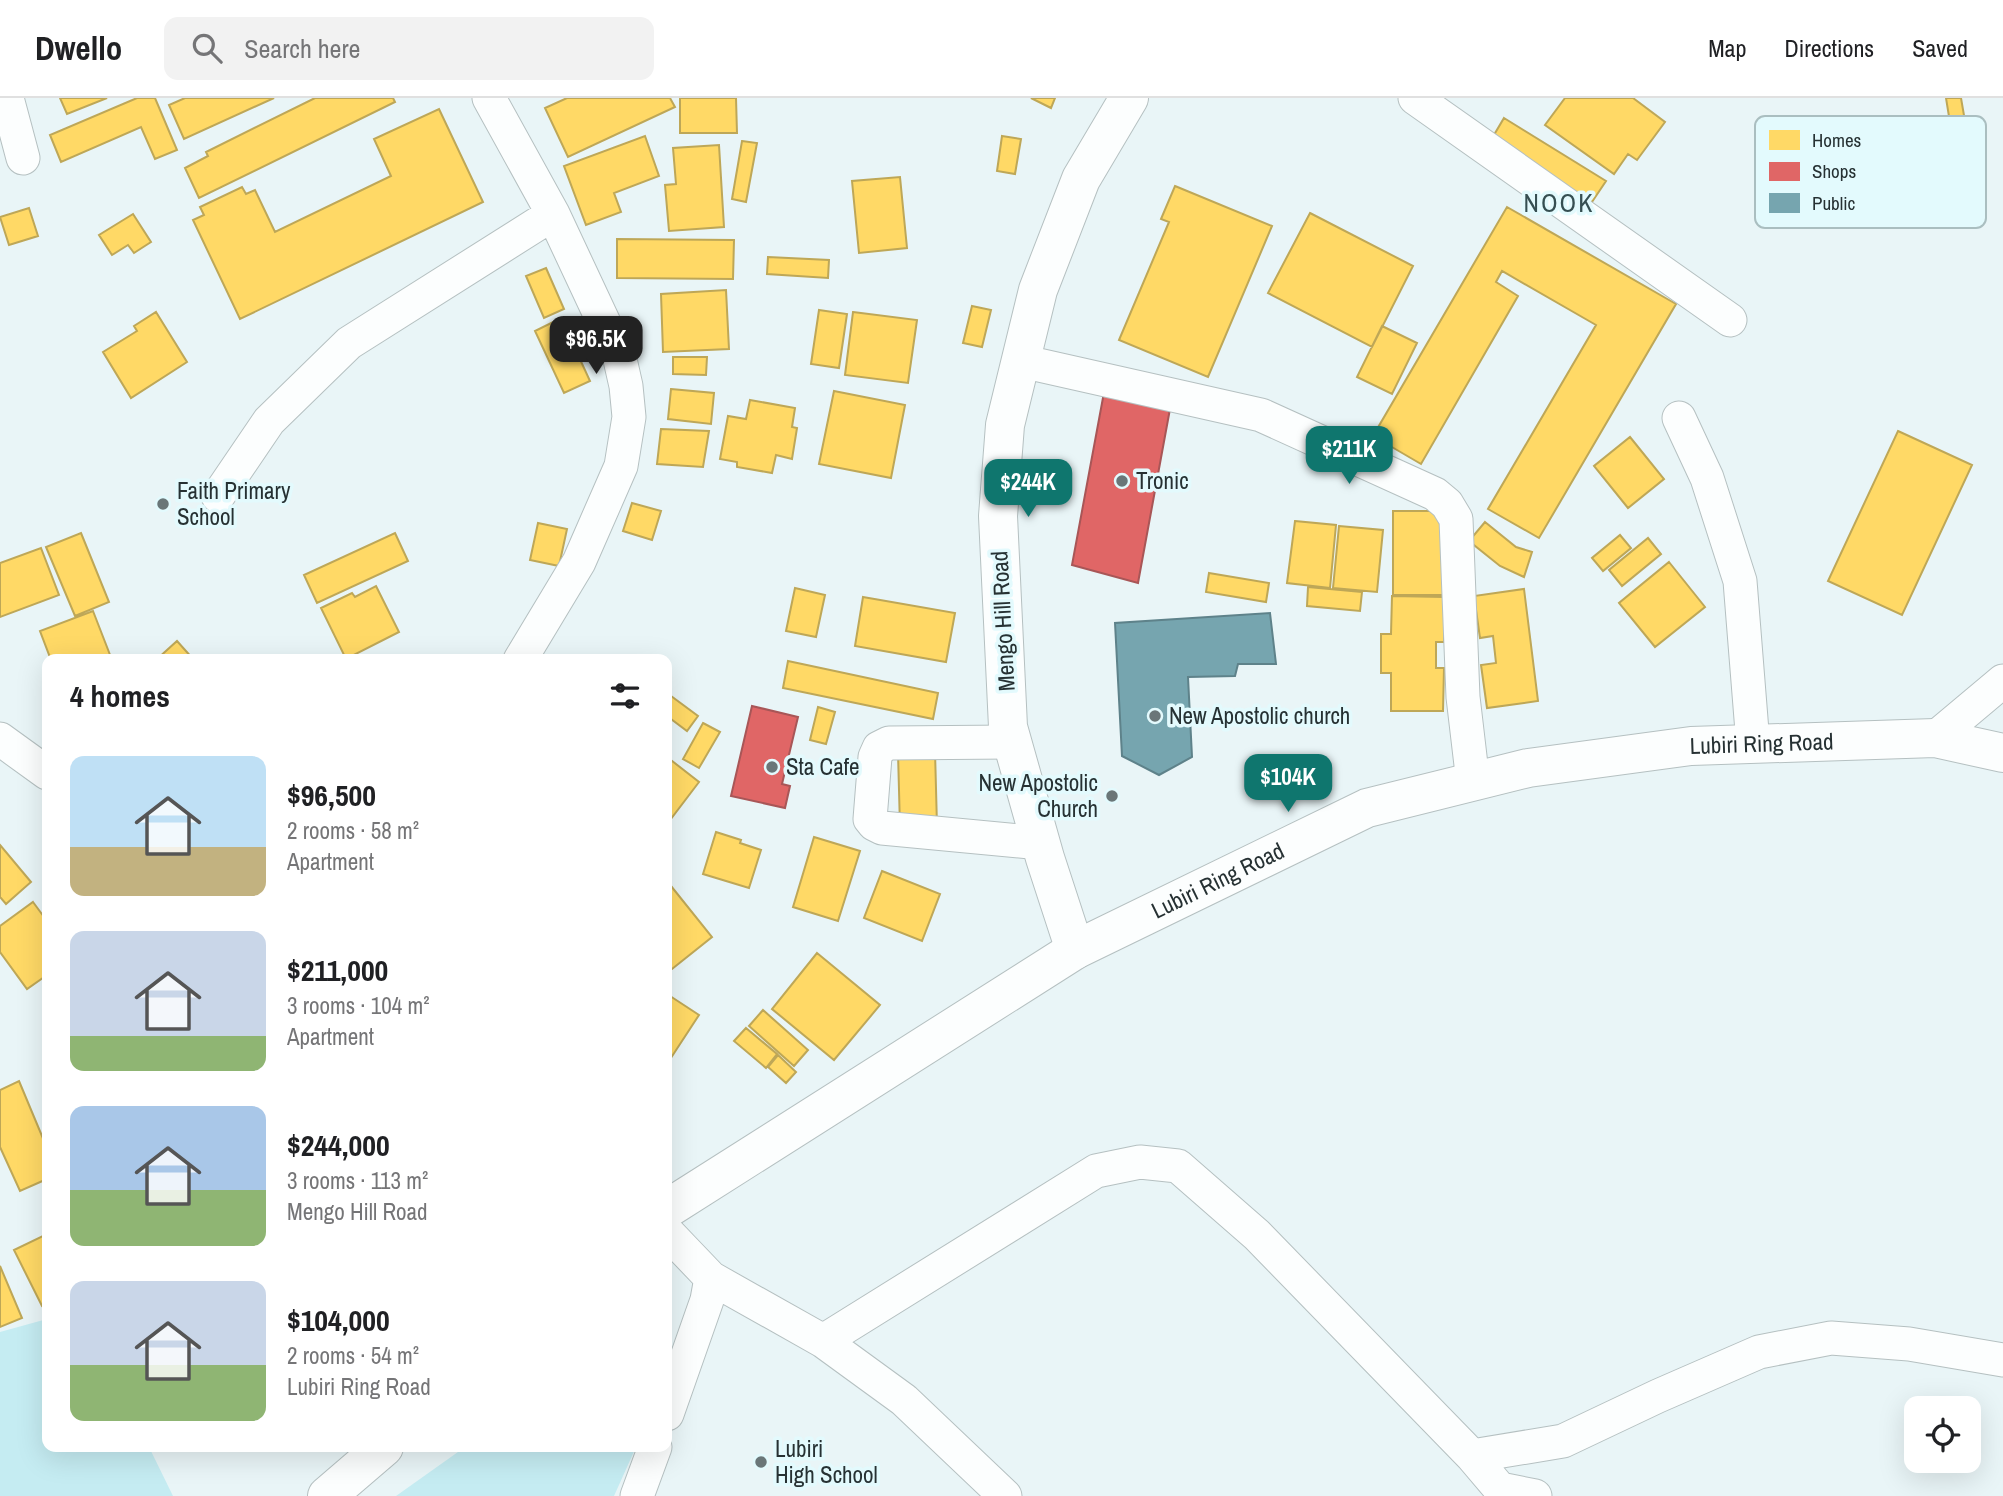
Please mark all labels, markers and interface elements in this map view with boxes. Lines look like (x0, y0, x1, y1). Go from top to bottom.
search box (164, 17, 654, 80)
text: Dwello (35, 26, 122, 70)
icon: search (188, 29, 226, 67)
text: Search here (244, 31, 360, 66)
text: Map (1708, 32, 1746, 64)
text: Directions (1784, 32, 1874, 64)
text: Saved (1912, 32, 1968, 64)
legend (1755, 116, 1986, 228)
text: Homes (1812, 127, 1862, 153)
text: Shops (1812, 158, 1856, 184)
district label: NOOK (1524, 185, 1594, 220)
text: Public (1812, 190, 1856, 216)
pin: $96.5K (539, 316, 653, 376)
text: $96.5K (566, 323, 626, 354)
pin: $211K (1300, 426, 1398, 486)
text: $211K (1322, 433, 1376, 464)
pin: $244K (979, 460, 1077, 519)
place label: Tronic (1136, 465, 1189, 496)
text: $244K (1000, 466, 1056, 497)
marker: Tronic (1114, 473, 1130, 489)
place label: Faith Primary School (177, 475, 291, 532)
marker: Faith Primary School (155, 496, 171, 512)
street label: Mengo Hill Road (983, 550, 1022, 692)
text: 4 homes (70, 676, 170, 716)
icon: filters (606, 677, 644, 715)
place label: New Apostolic church (1169, 700, 1350, 731)
marker: New Apostolic church (1147, 708, 1163, 724)
street label: Lubiri Ring Road (1689, 725, 1834, 761)
place label: Sta Cafe (786, 751, 859, 782)
pin: $104K (1239, 754, 1337, 814)
marker: Sta Cafe (764, 759, 780, 775)
text: $104K (1260, 761, 1316, 792)
place label: New Apostolic Church (978, 767, 1098, 824)
text: $96,500 (287, 775, 376, 815)
icon: home (126, 784, 210, 868)
marker: New Apostolic Church (1104, 788, 1120, 804)
text: 2 rooms · 58 m² (287, 815, 419, 846)
street label: Lubiri Ring Road (1146, 835, 1289, 926)
text: Apartment (287, 846, 374, 877)
text: $211,000 (287, 950, 388, 990)
icon: home (126, 959, 210, 1043)
text: 3 rooms · 104 m² (287, 990, 430, 1021)
text: Apartment (287, 1021, 374, 1052)
text: $244,000 (287, 1125, 390, 1165)
icon: home (126, 1134, 210, 1218)
text: 3 rooms · 113 m² (287, 1165, 428, 1196)
text: Mengo Hill Road (287, 1196, 427, 1227)
text: $104,000 (287, 1300, 390, 1340)
icon: home (126, 1309, 210, 1393)
text: 2 rooms · 54 m² (287, 1340, 419, 1371)
text: Lubiri Ring Road (287, 1371, 431, 1402)
map controls (1904, 1396, 1981, 1473)
button: locate (1904, 1396, 1981, 1473)
place label: Lubiri High School (775, 1433, 878, 1490)
marker: Lubiri High School (753, 1454, 769, 1470)

